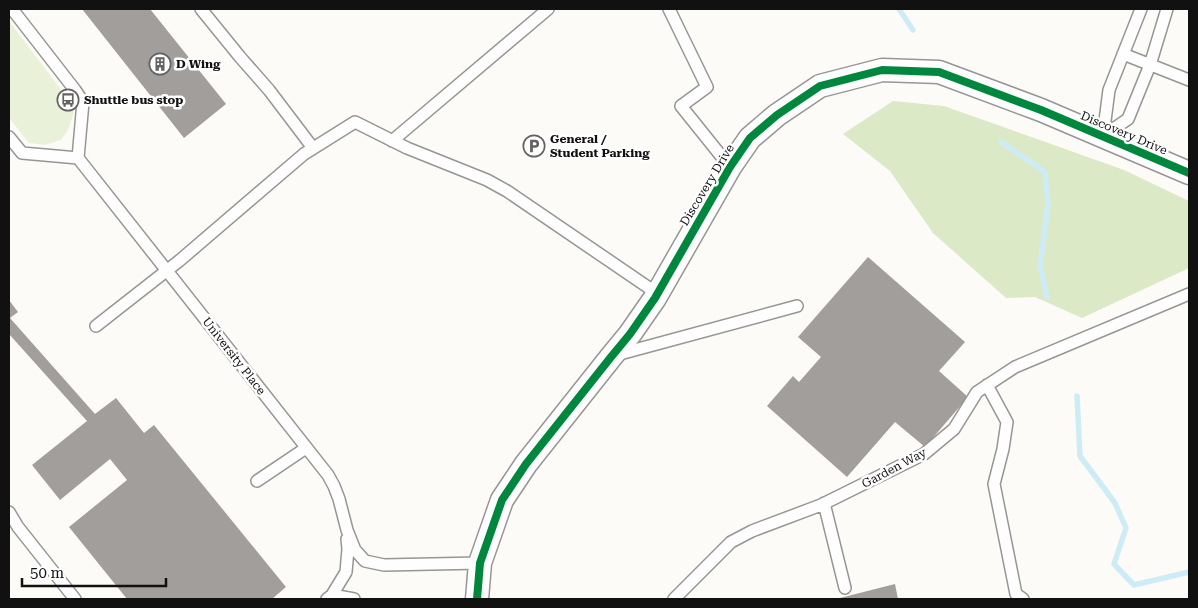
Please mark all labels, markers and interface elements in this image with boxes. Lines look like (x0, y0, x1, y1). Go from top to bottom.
building icon: D Wing (148, 52, 172, 76)
place label: D Wing (176, 57, 221, 71)
bus stop icon: Shuttle bus stop (56, 88, 80, 112)
place label: Shuttle bus stop (84, 93, 183, 107)
street label: Discovery Drive (1079, 108, 1170, 158)
place label: General / Student Parking (550, 132, 650, 160)
parking icon: General / Student Parking (522, 134, 546, 158)
street label: Discovery Drive (677, 141, 737, 228)
street label: University Place (199, 314, 269, 398)
street label: Garden Way (859, 445, 929, 491)
scale bar (22, 556, 166, 588)
text: 50 m (30, 564, 65, 582)

